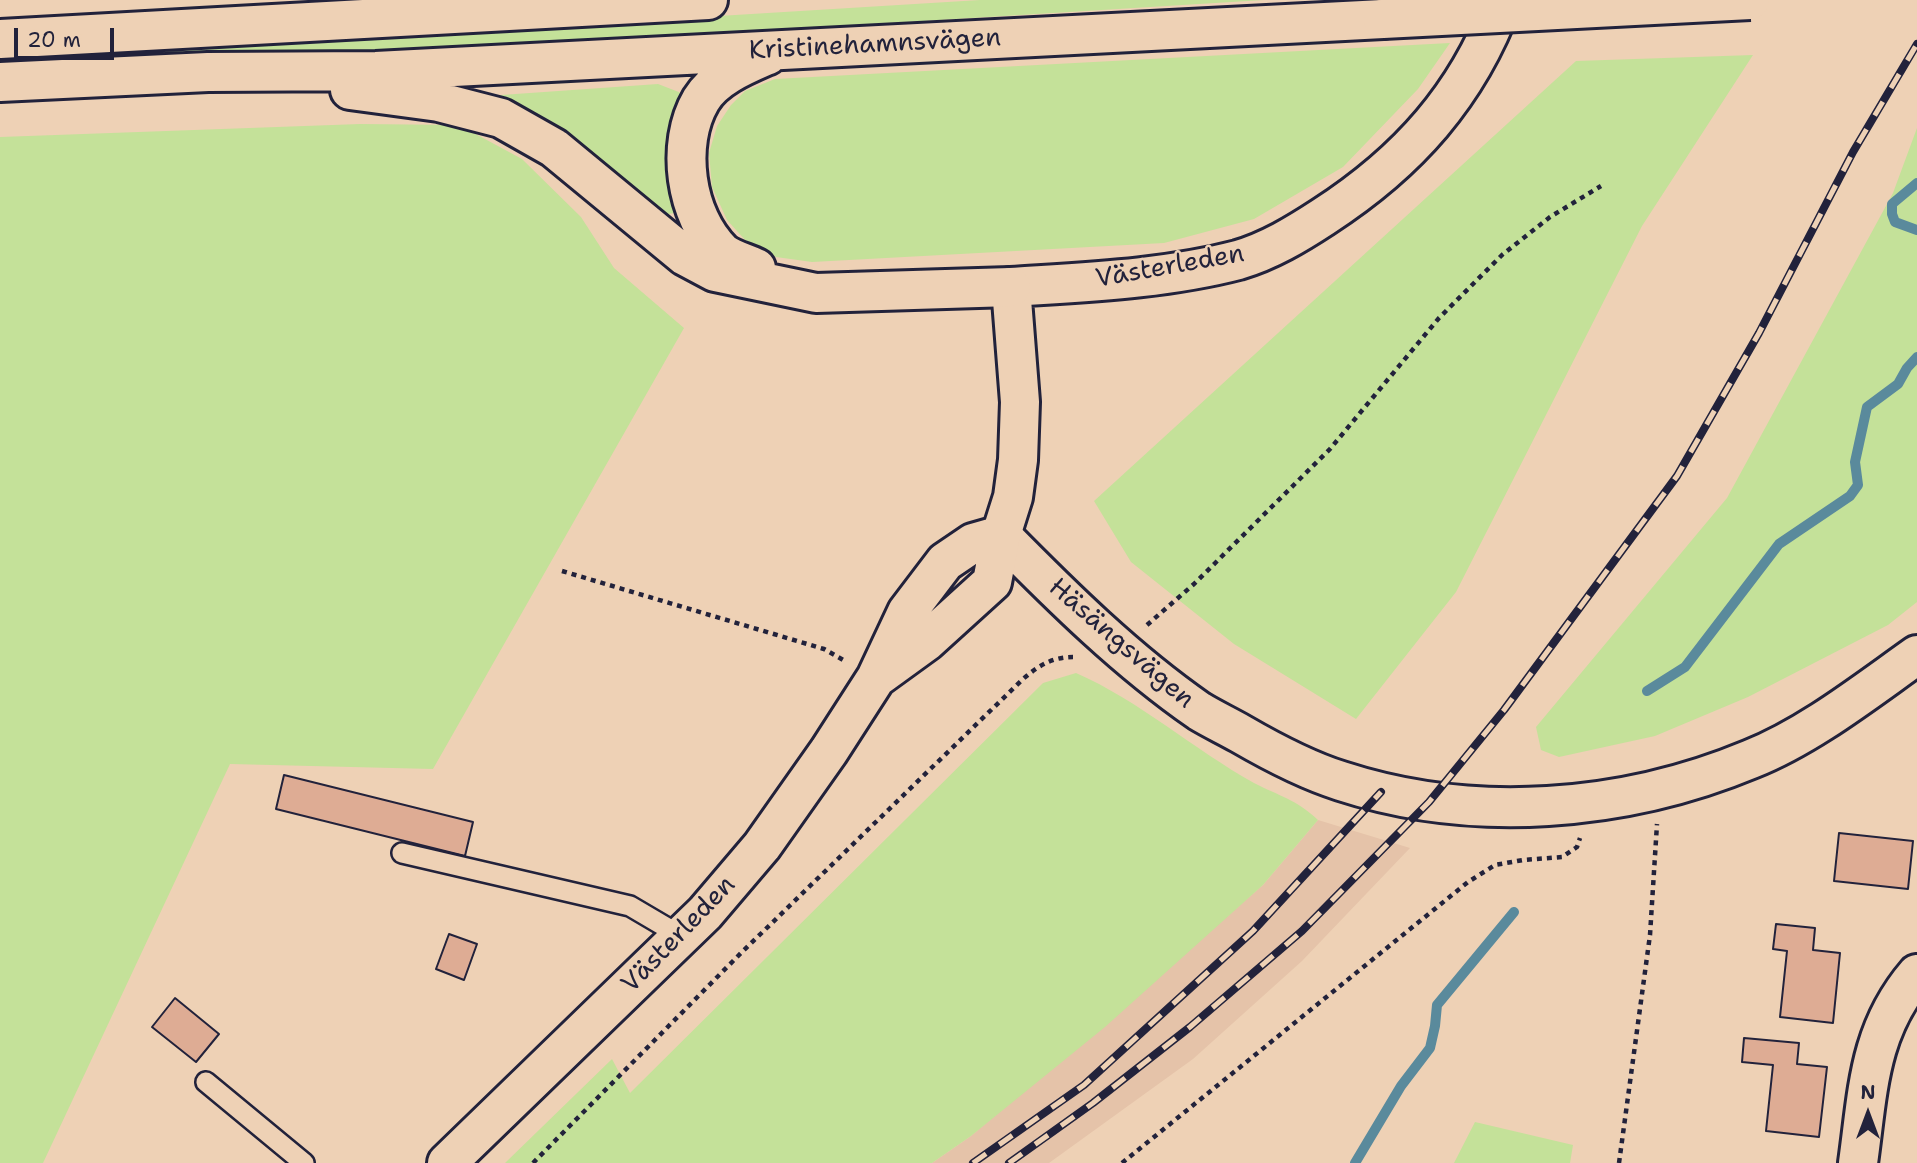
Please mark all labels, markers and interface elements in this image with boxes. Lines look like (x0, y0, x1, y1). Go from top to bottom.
scale bar (18, 14, 117, 58)
street label: Kristinehamnsvägen (748, 23, 1002, 67)
text: 20 m (27, 26, 81, 54)
street label: Västerleden (1093, 239, 1247, 295)
street label: Häsängsvägen (1042, 572, 1200, 716)
street label: Västerleden (616, 870, 742, 1000)
north arrow (1833, 1079, 1903, 1149)
text: N (1860, 1080, 1876, 1105)

